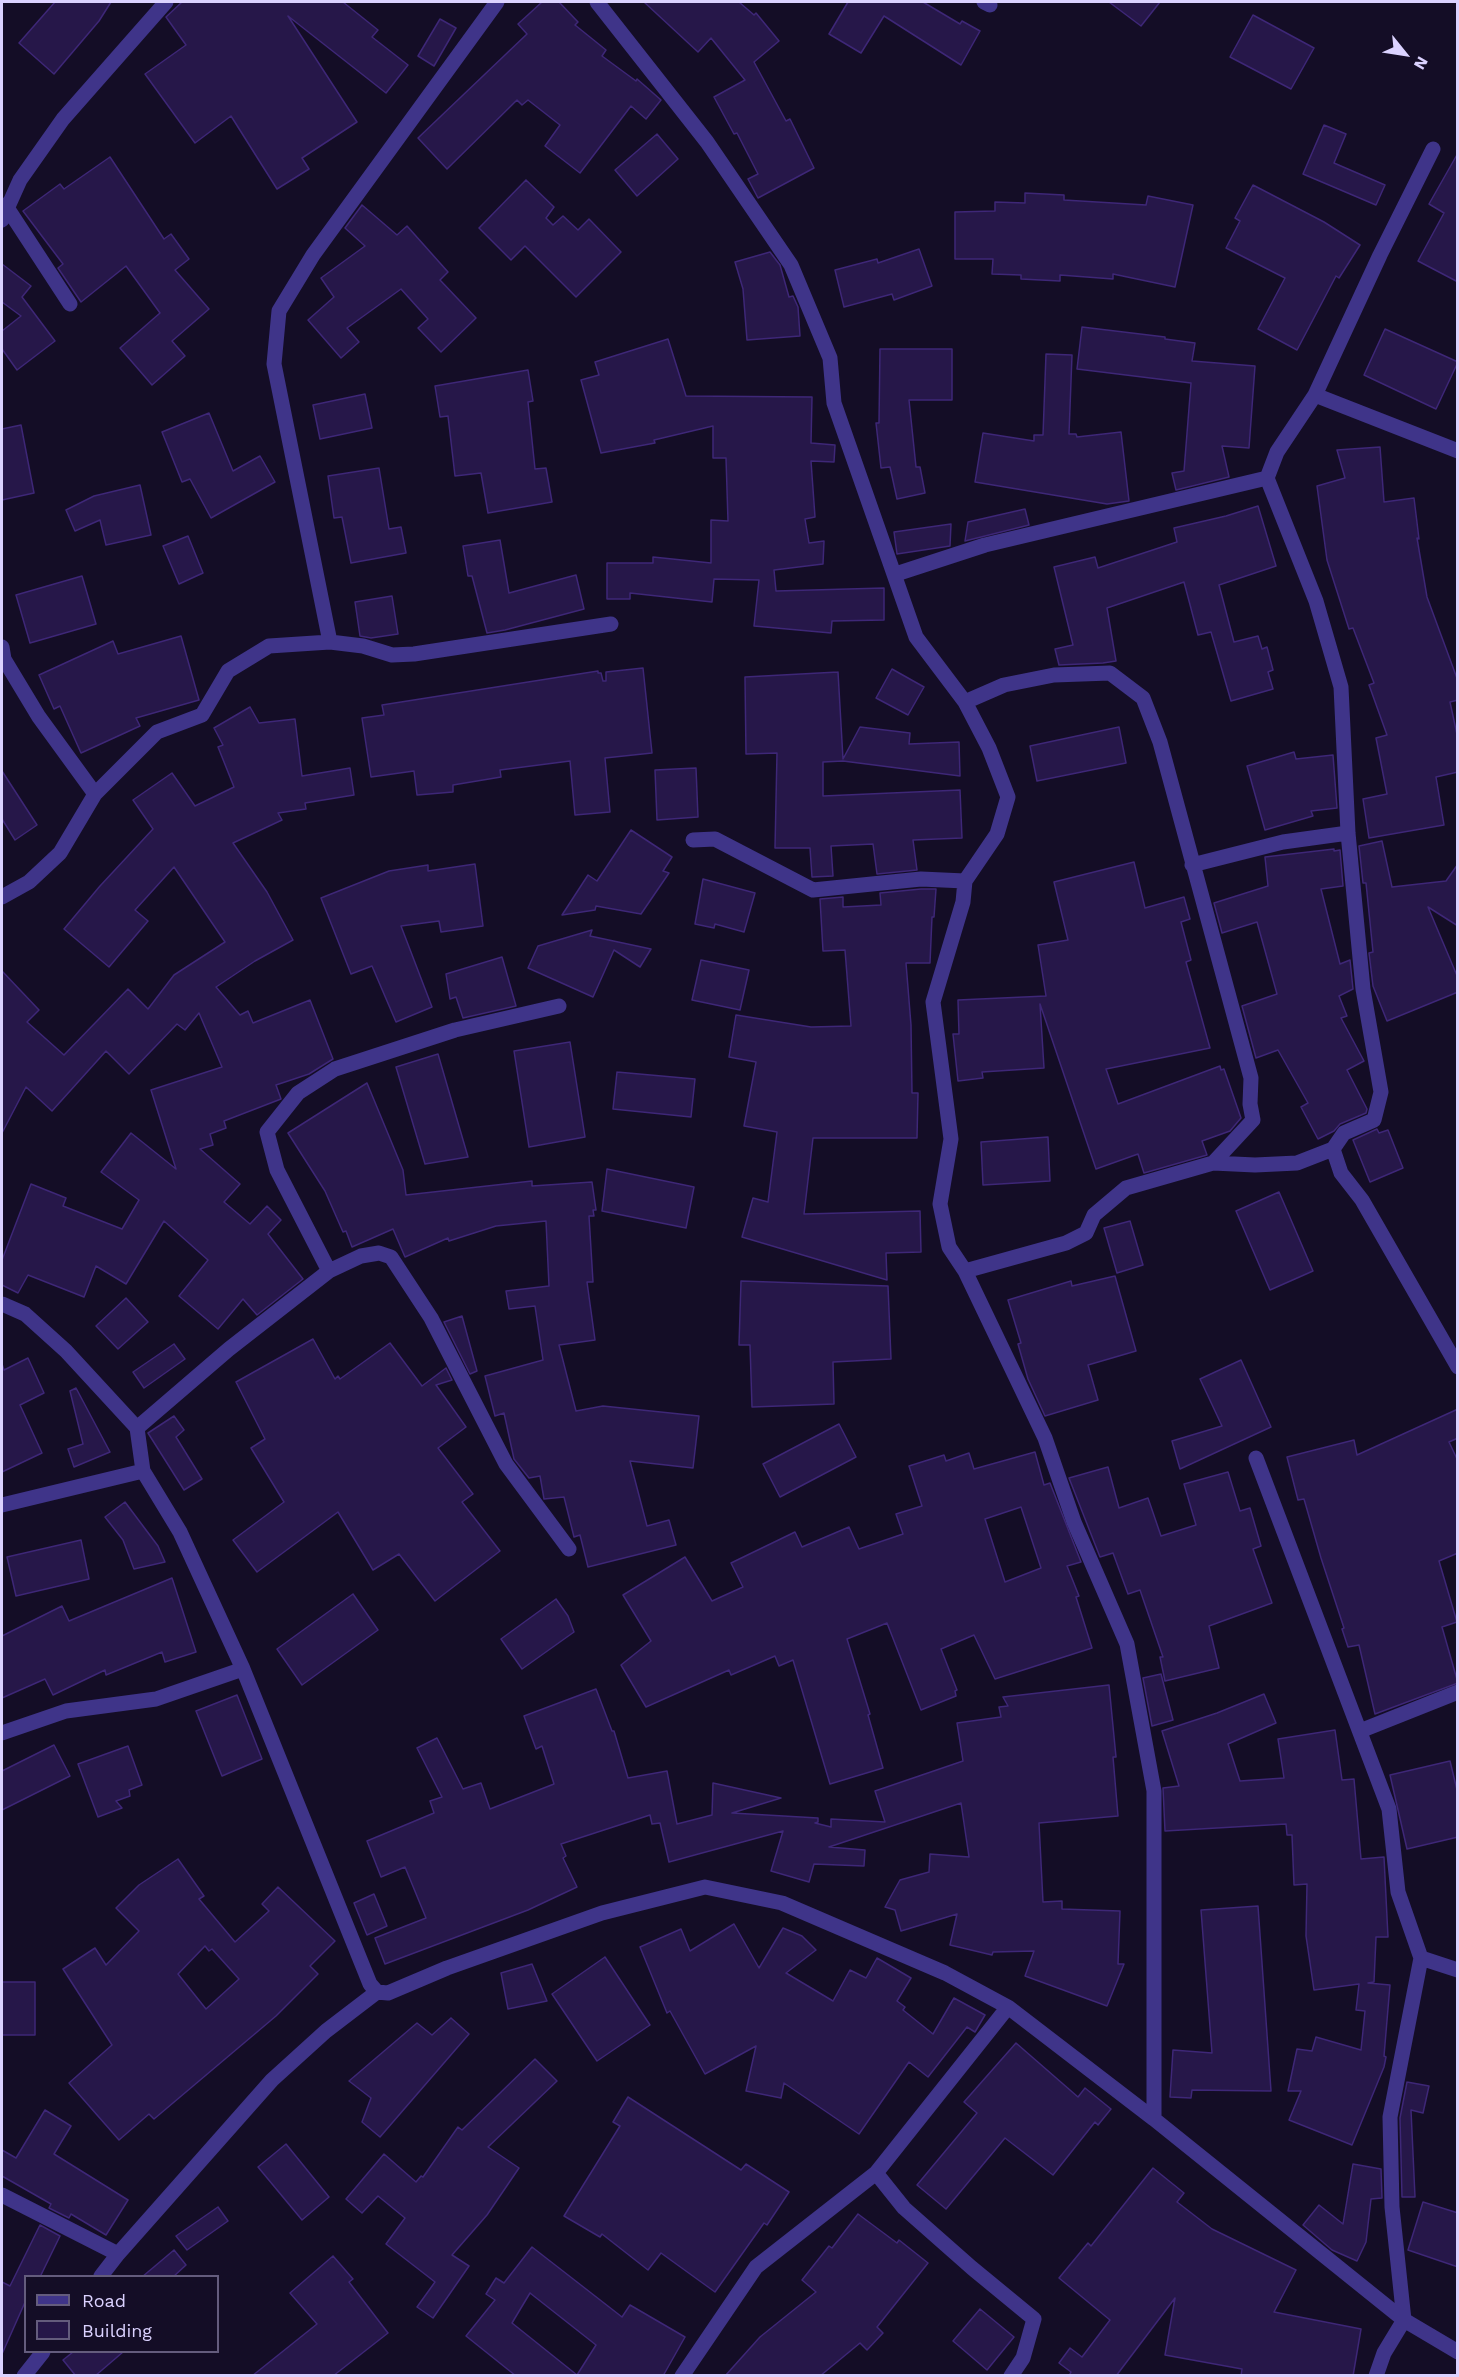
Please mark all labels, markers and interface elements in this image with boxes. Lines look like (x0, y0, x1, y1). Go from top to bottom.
north arrow (1375, 24, 1435, 84)
text: N (1410, 53, 1432, 73)
legend (24, 2275, 219, 2353)
text: Road (82, 2290, 126, 2311)
text: Building (82, 2320, 152, 2341)

